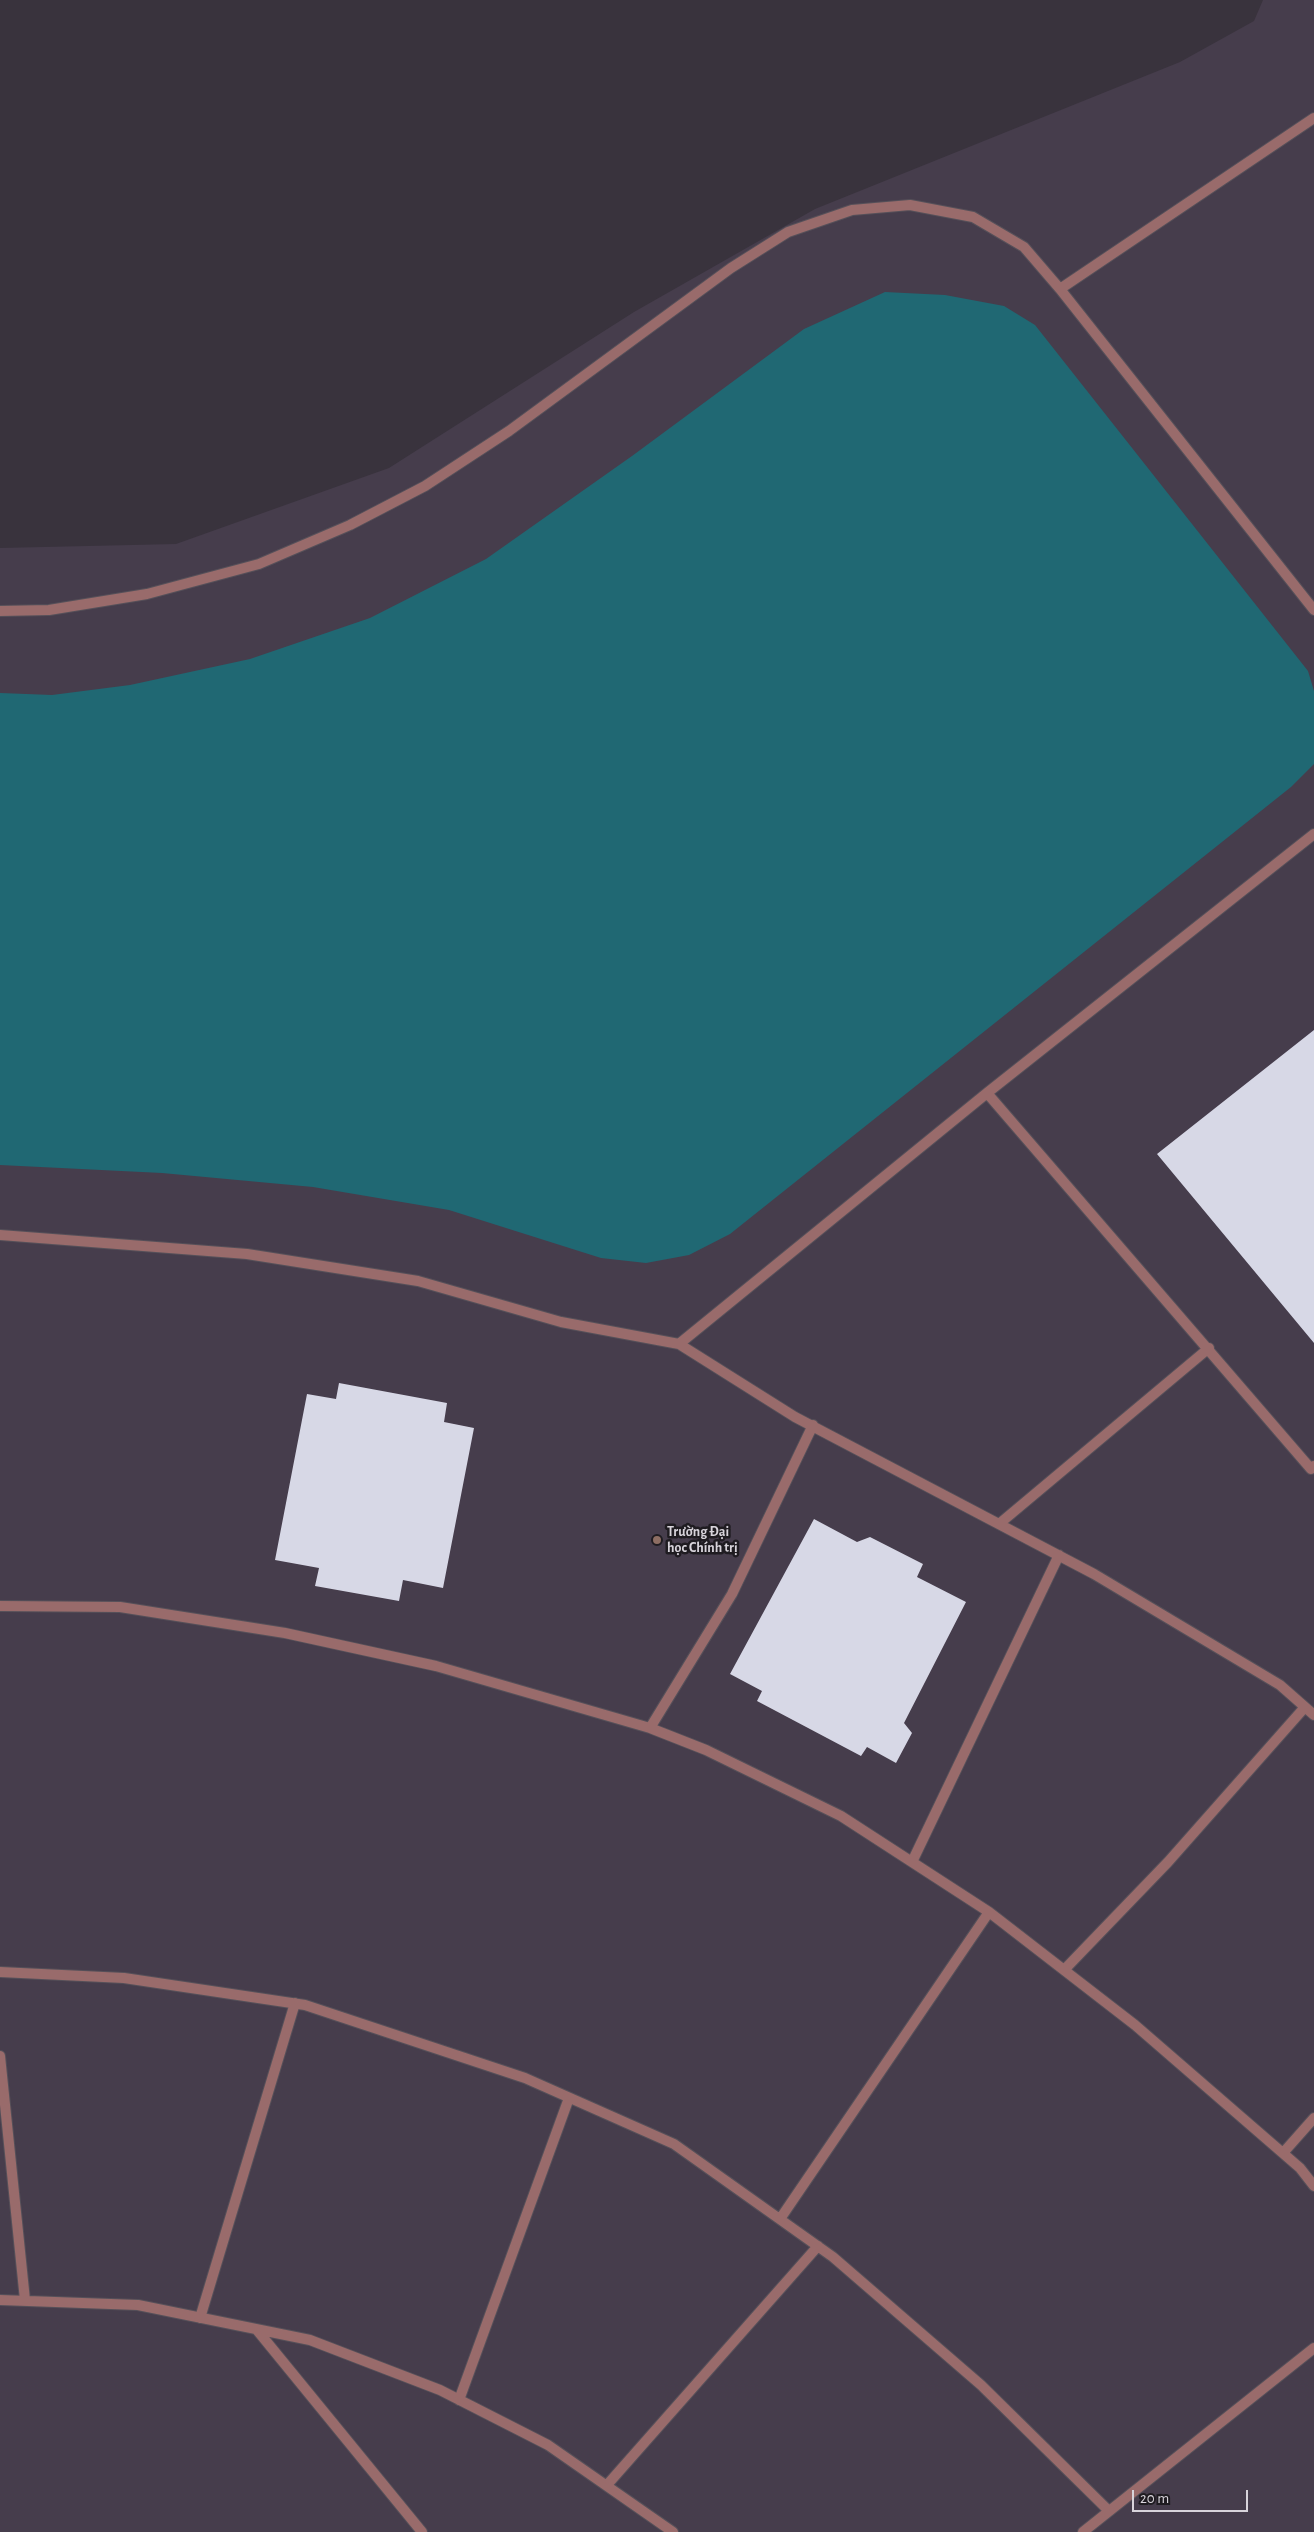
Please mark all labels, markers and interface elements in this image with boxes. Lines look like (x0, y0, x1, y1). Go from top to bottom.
place label: Trường Đại học Chính trị (667, 1524, 738, 1556)
marker: Trường Đại học Chính trị (651, 1534, 663, 1546)
scale bar (1134, 2480, 1250, 2512)
text: 20 m (1140, 2491, 1169, 2506)

